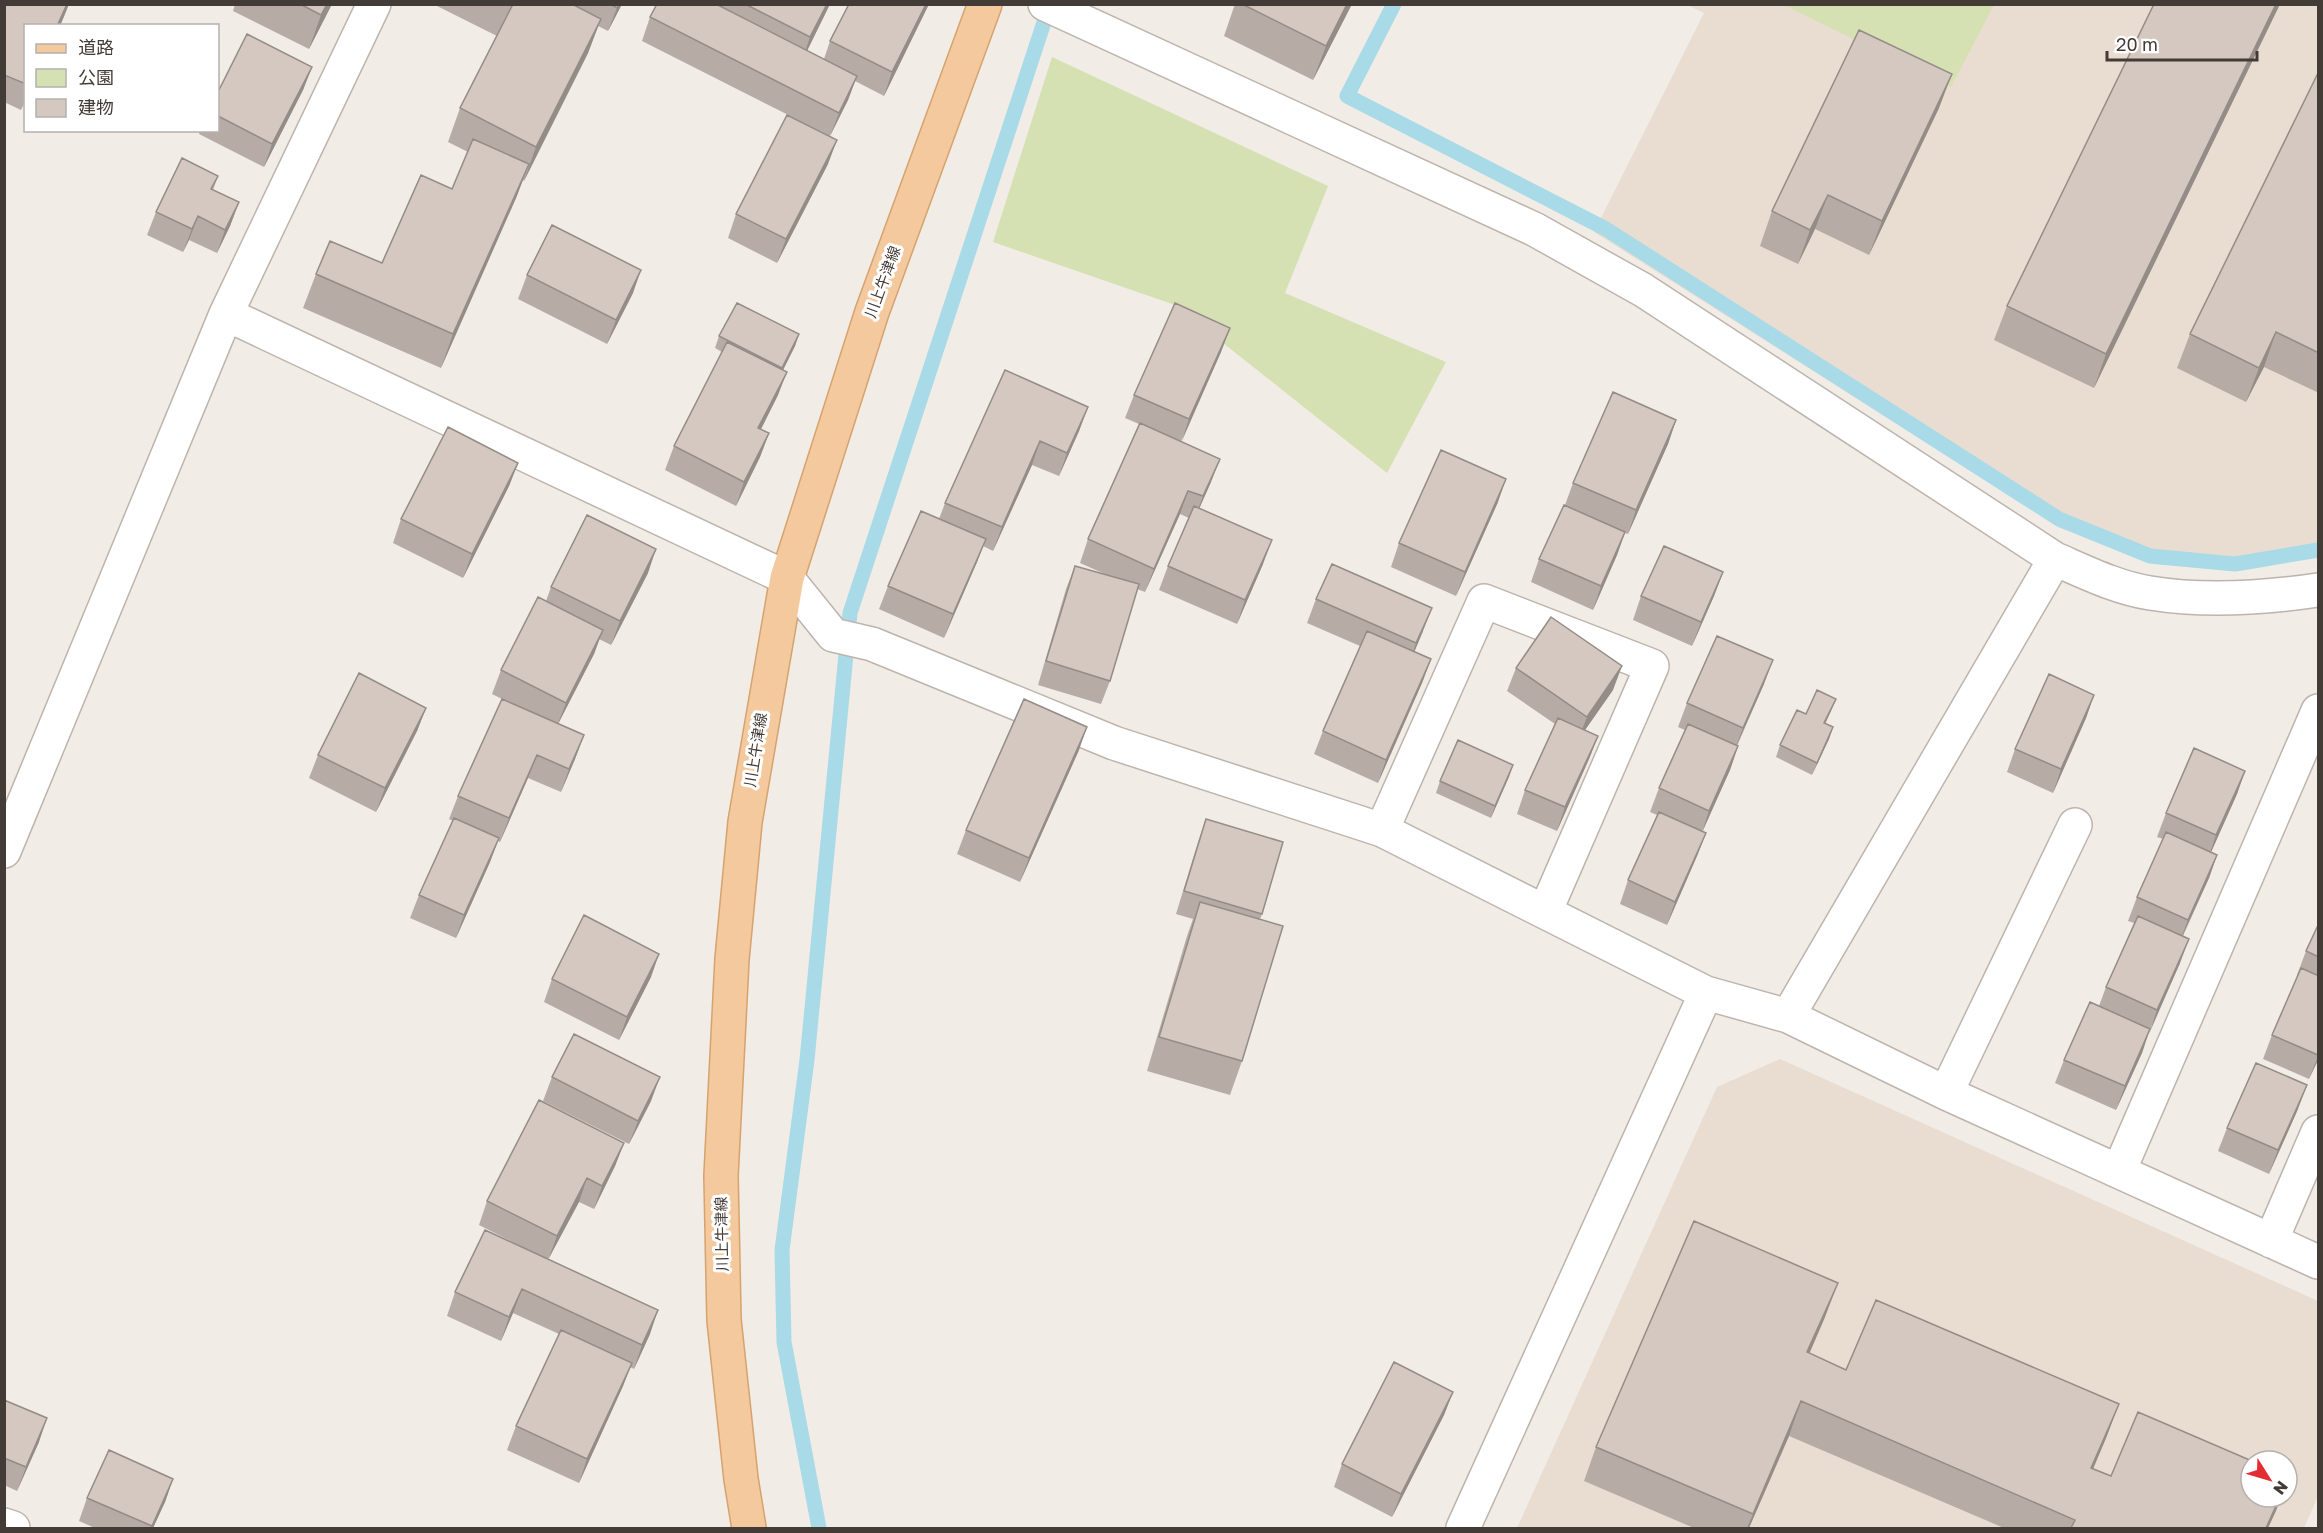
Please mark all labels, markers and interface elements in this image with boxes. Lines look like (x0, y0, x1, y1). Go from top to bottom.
legend (24, 24, 219, 132)
scale bar (2107, 24, 2257, 62)
text: 20 m (2116, 33, 2158, 55)
text: 道路 (78, 36, 114, 58)
text: 公園 (78, 66, 114, 88)
text: 建物 (78, 96, 114, 118)
street label: 川上牛津線 (861, 243, 903, 320)
street label: 川上牛津線 (740, 711, 770, 788)
street label: 川上牛津線 (711, 1196, 731, 1272)
north arrow (2239, 1449, 2299, 1509)
text: N (2269, 1477, 2293, 1499)

